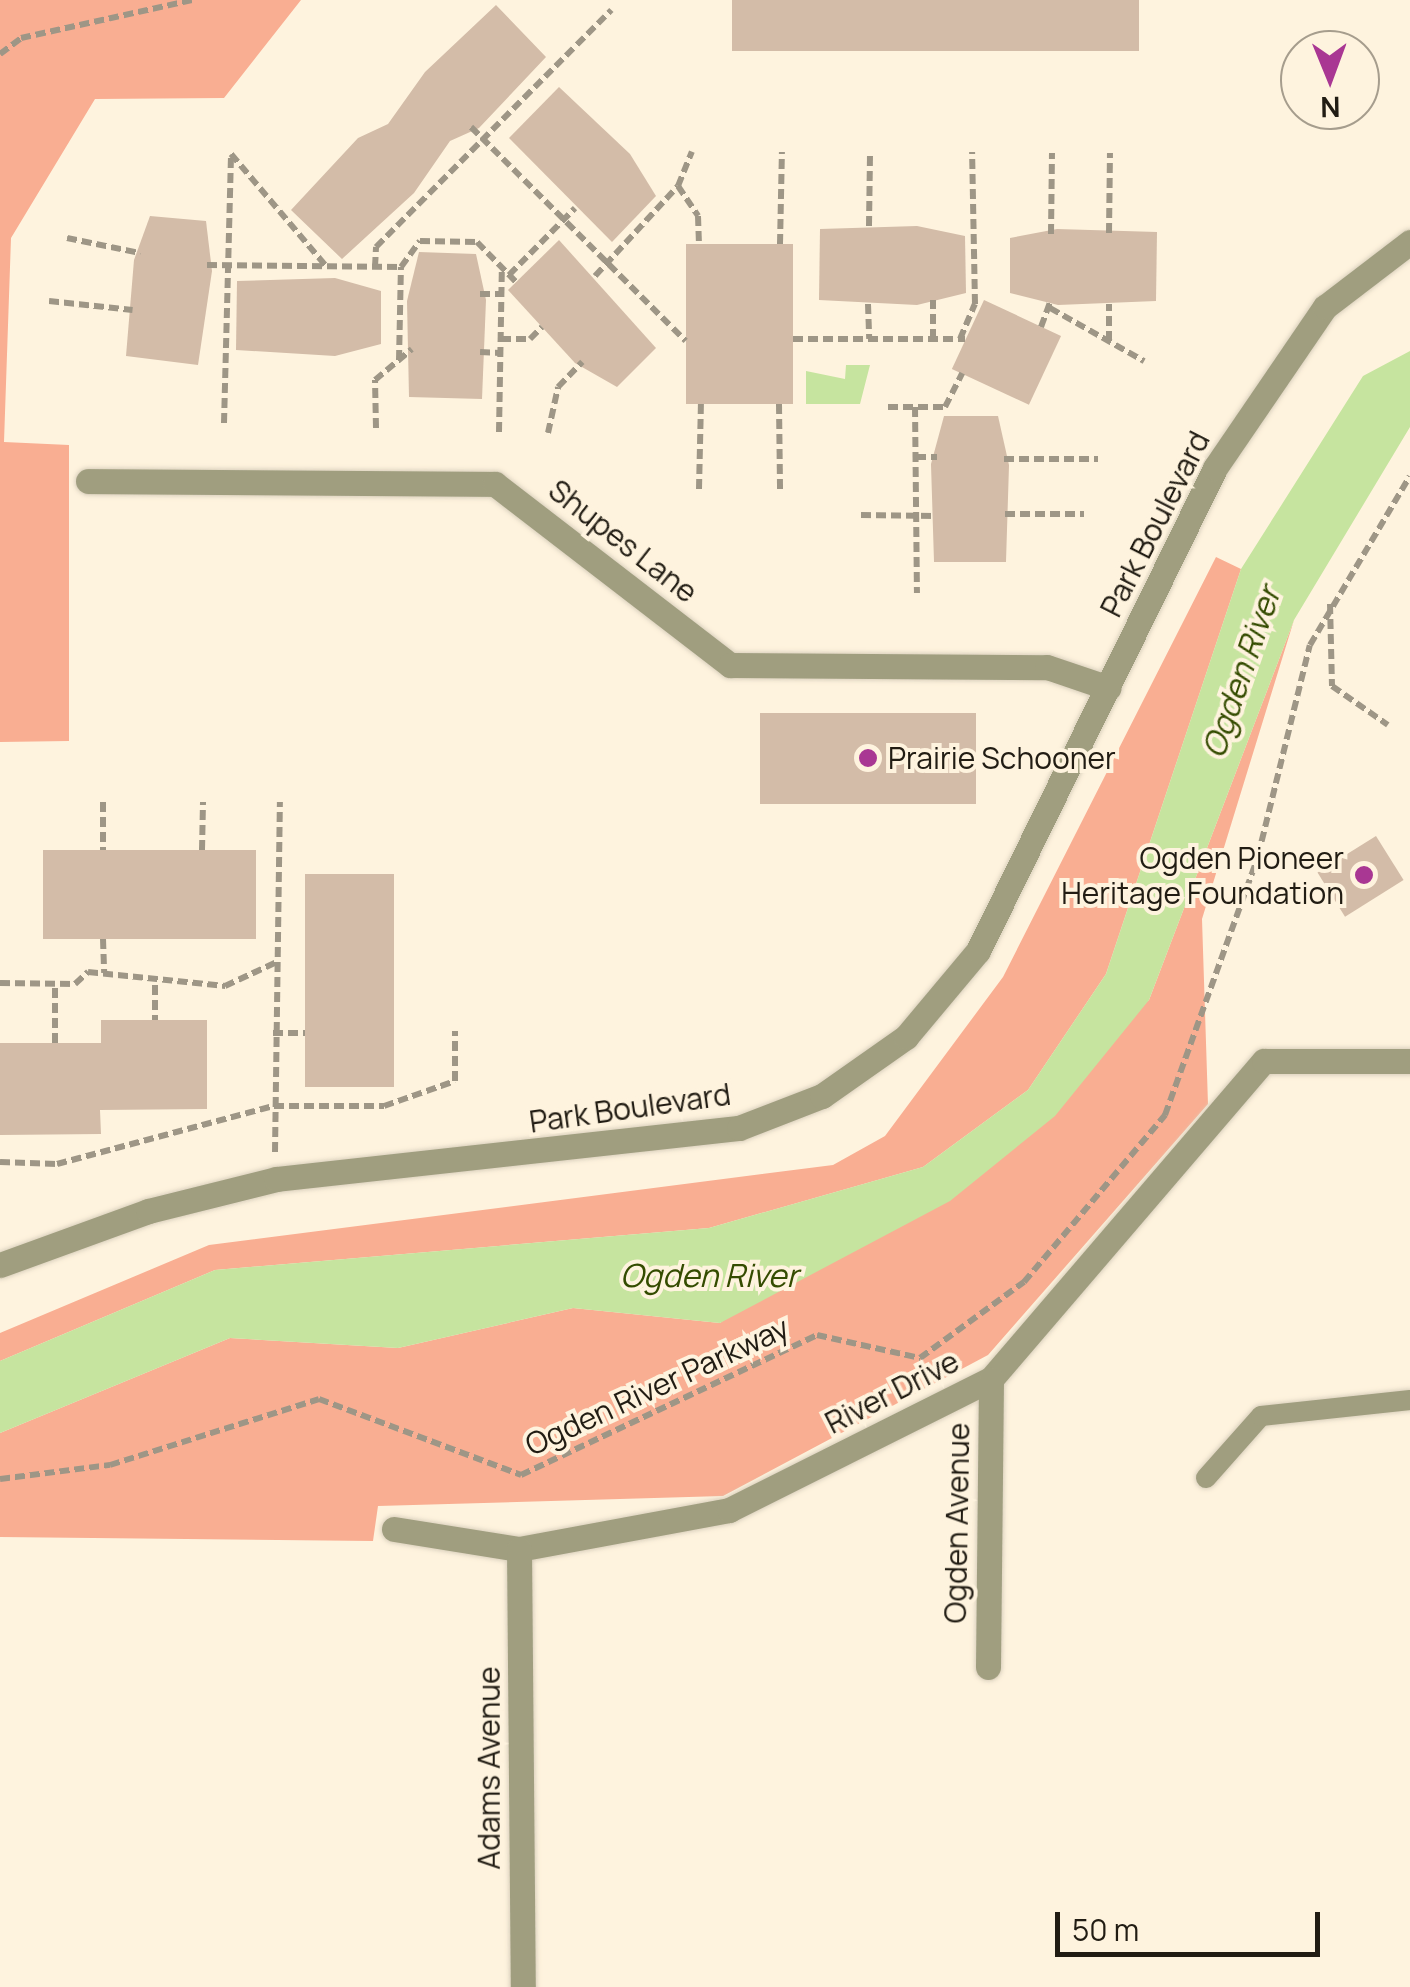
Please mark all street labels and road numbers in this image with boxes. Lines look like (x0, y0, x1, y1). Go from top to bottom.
street label: Park Boulevard (1093, 425, 1217, 623)
street label: Shupes Lane (542, 472, 704, 610)
street label: Park Boulevard (527, 1076, 733, 1140)
street label: Ogden River Parkway (520, 1309, 794, 1463)
street label: River Drive (819, 1343, 965, 1441)
street label: Ogden Avenue (937, 1422, 977, 1624)
street label: Adams Avenue (471, 1666, 507, 1870)

